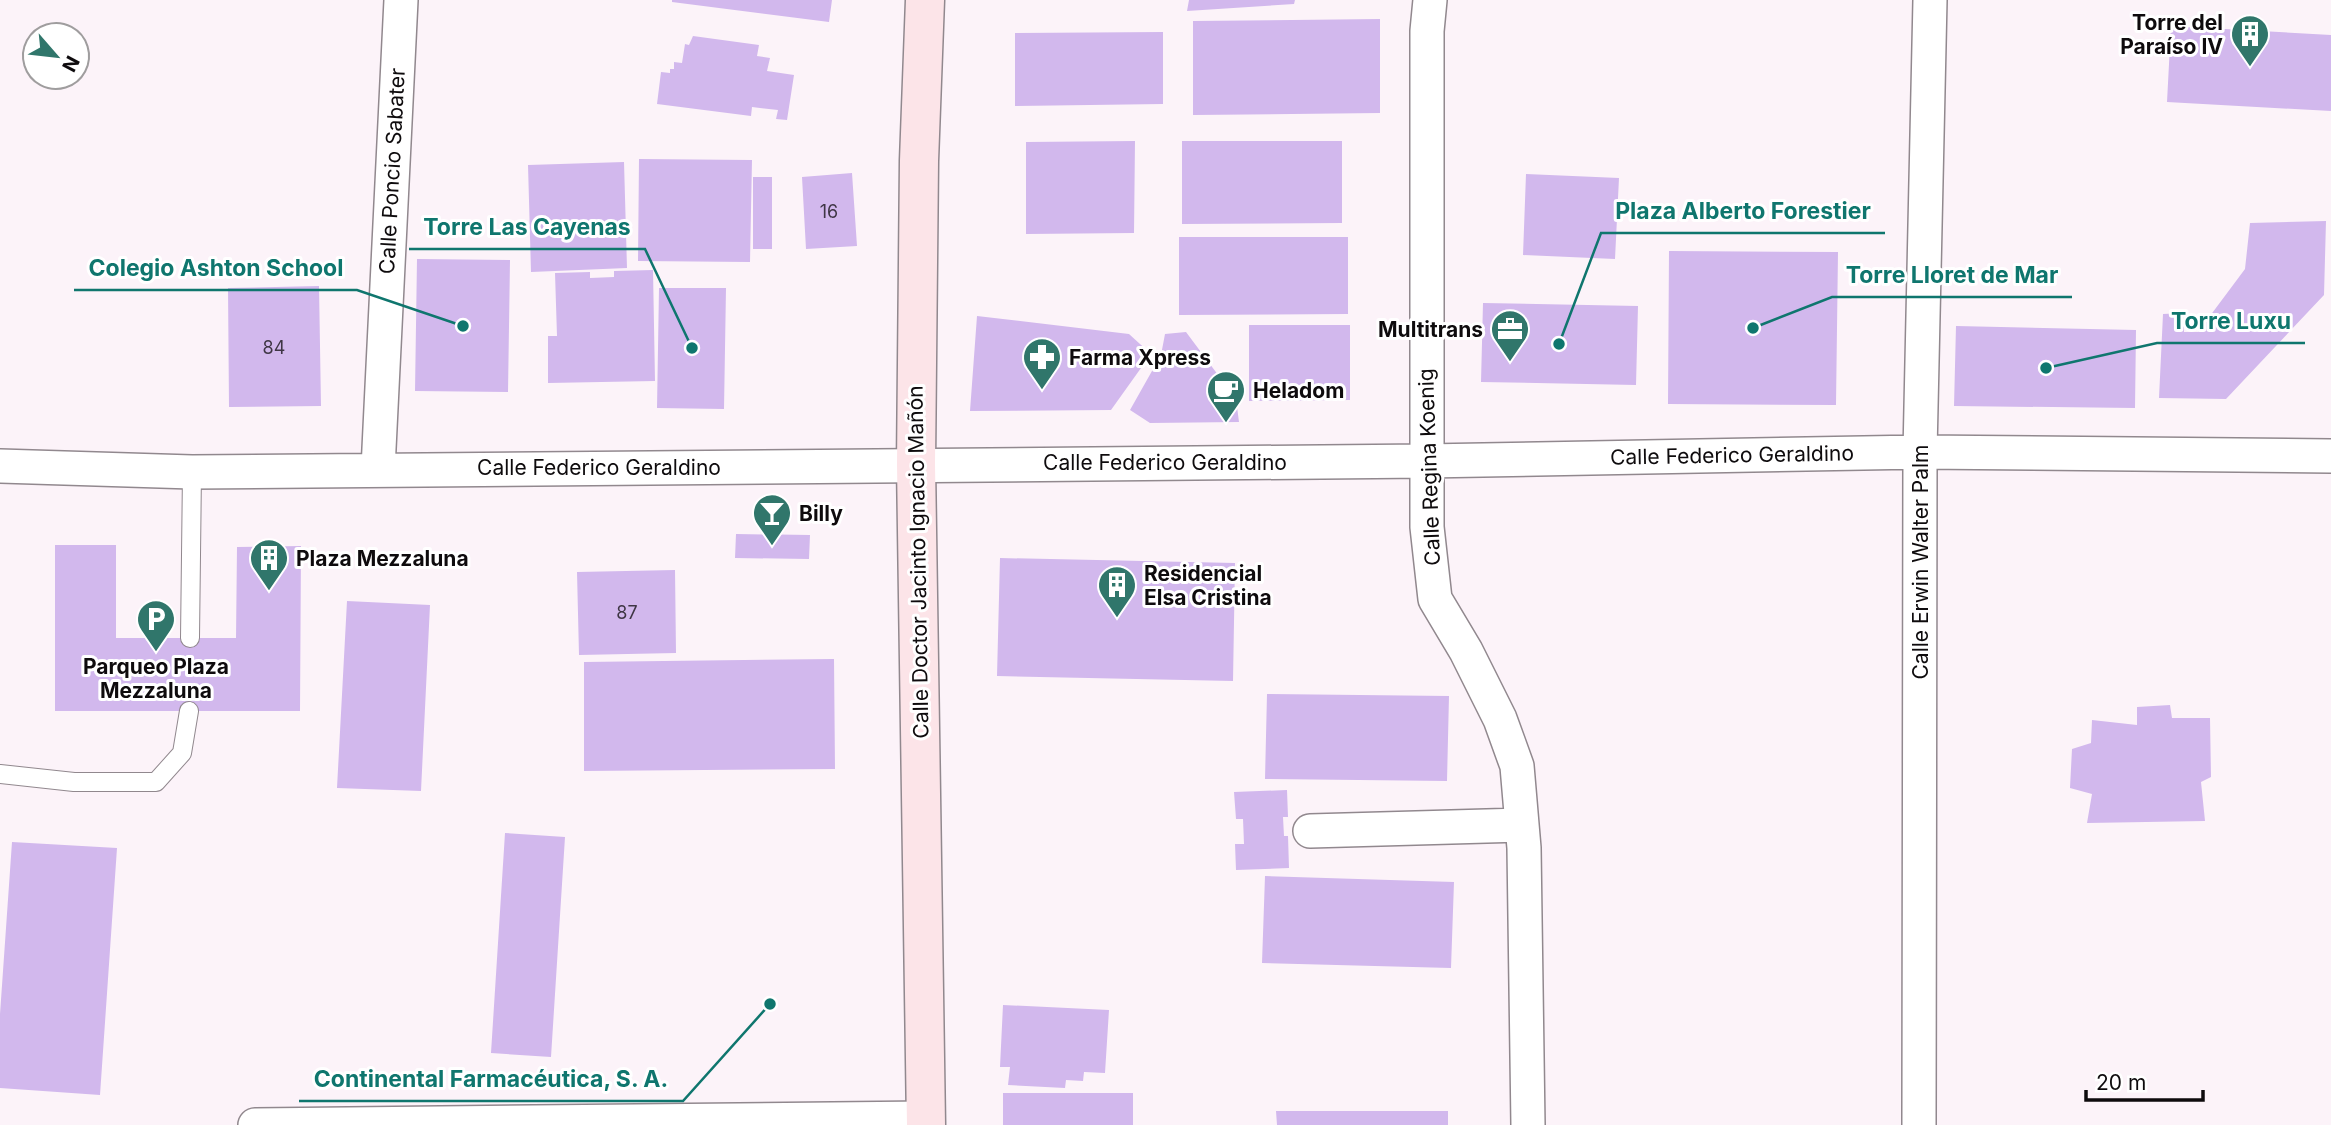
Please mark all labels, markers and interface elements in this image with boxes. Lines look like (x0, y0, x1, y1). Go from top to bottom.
place label: Torre del Paraíso IV (2120, 10, 2223, 59)
building icon: Torre del Paraíso IV (2229, 13, 2271, 68)
north arrow (21, 21, 91, 91)
text: N (57, 52, 84, 76)
street label: Calle Poncio Sabater (374, 67, 410, 275)
callout: Plaza Alberto Forestier (1601, 189, 1885, 233)
text: Plaza Alberto Forestier (1615, 197, 1871, 225)
house number: 16 (820, 201, 838, 222)
callout: Torre Las Cayenas (409, 205, 645, 249)
text: Torre Las Cayenas (423, 213, 631, 241)
callout: Colegio Ashton School (74, 246, 357, 290)
callout: Torre Lloret de Mar (1832, 253, 2072, 297)
text: Colegio Ashton School (89, 254, 343, 282)
text: Torre Lloret de Mar (1846, 261, 2058, 289)
callout: Torre Luxu (2157, 299, 2305, 343)
text: Torre Luxu (2171, 307, 2291, 335)
office icon: Multitrans (1489, 308, 1531, 363)
place label: Multitrans (1378, 317, 1483, 342)
pharmacy icon: Farma Xpress (1021, 336, 1063, 391)
house number: 84 (263, 337, 285, 358)
place label: Farma Xpress (1069, 345, 1211, 370)
street label: Calle Regina Koenig (1413, 368, 1445, 566)
cafe icon: Heladom (1205, 369, 1247, 424)
place label: Heladom (1253, 378, 1344, 403)
street label: Calle Doctor Jacinto Ignacio Mañón (902, 385, 934, 739)
street label: Calle Federico Geraldino (1610, 440, 1854, 470)
street label: Calle Erwin Walter Palm (1908, 445, 1933, 679)
street label: Calle Federico Geraldino (1043, 450, 1287, 475)
street label: Calle Federico Geraldino (477, 455, 721, 480)
bar icon: Billy (751, 492, 793, 547)
place label: Billy (799, 501, 843, 526)
building icon: Plaza Mezzaluna (248, 537, 290, 592)
place label: Plaza Mezzaluna (296, 546, 469, 571)
place label: Residencial Elsa Cristina (1144, 561, 1272, 610)
building icon: Residencial Elsa Cristina (1096, 564, 1138, 619)
parking icon: Parqueo Plaza Mezzaluna (135, 598, 177, 653)
house number: 87 (616, 602, 638, 623)
place label: Parqueo Plaza Mezzaluna (83, 654, 229, 703)
callout: Continental Farmacéutica, S. A. (299, 1057, 683, 1101)
scale bar (2086, 1058, 2203, 1102)
text: Continental Farmacéutica, S. A. (314, 1065, 668, 1093)
text: 20 m (2096, 1070, 2146, 1095)

